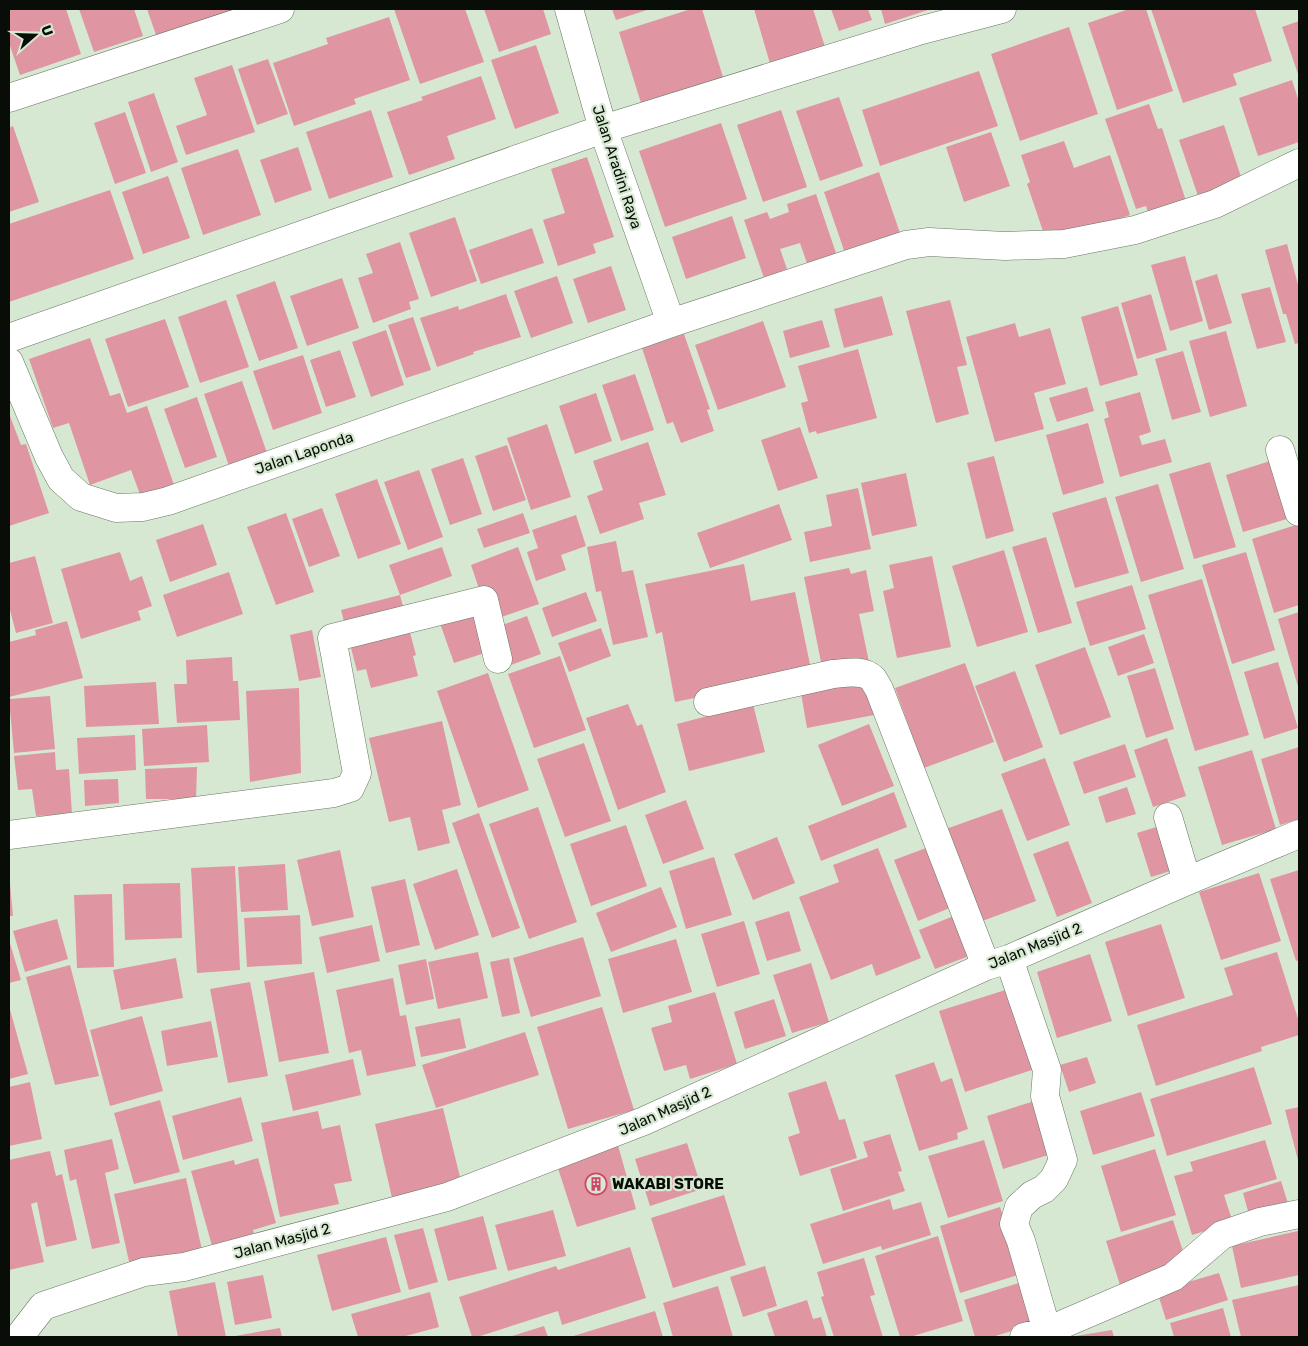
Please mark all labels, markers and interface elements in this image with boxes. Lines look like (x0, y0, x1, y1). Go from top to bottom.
north arrow (10, 10, 60, 60)
text: U (37, 23, 56, 38)
street label: Jalan Aradini Raya (588, 103, 646, 231)
street label: Jalan Laponda (252, 428, 356, 478)
street label: Jalan Masjid 2 (986, 919, 1084, 973)
street label: Jalan Masjid 2 (616, 1083, 714, 1139)
building icon: WAKABI STORE (584, 1172, 608, 1196)
place label: WAKABI STORE (612, 1175, 724, 1193)
street label: Jalan Masjid 2 (232, 1219, 332, 1263)

